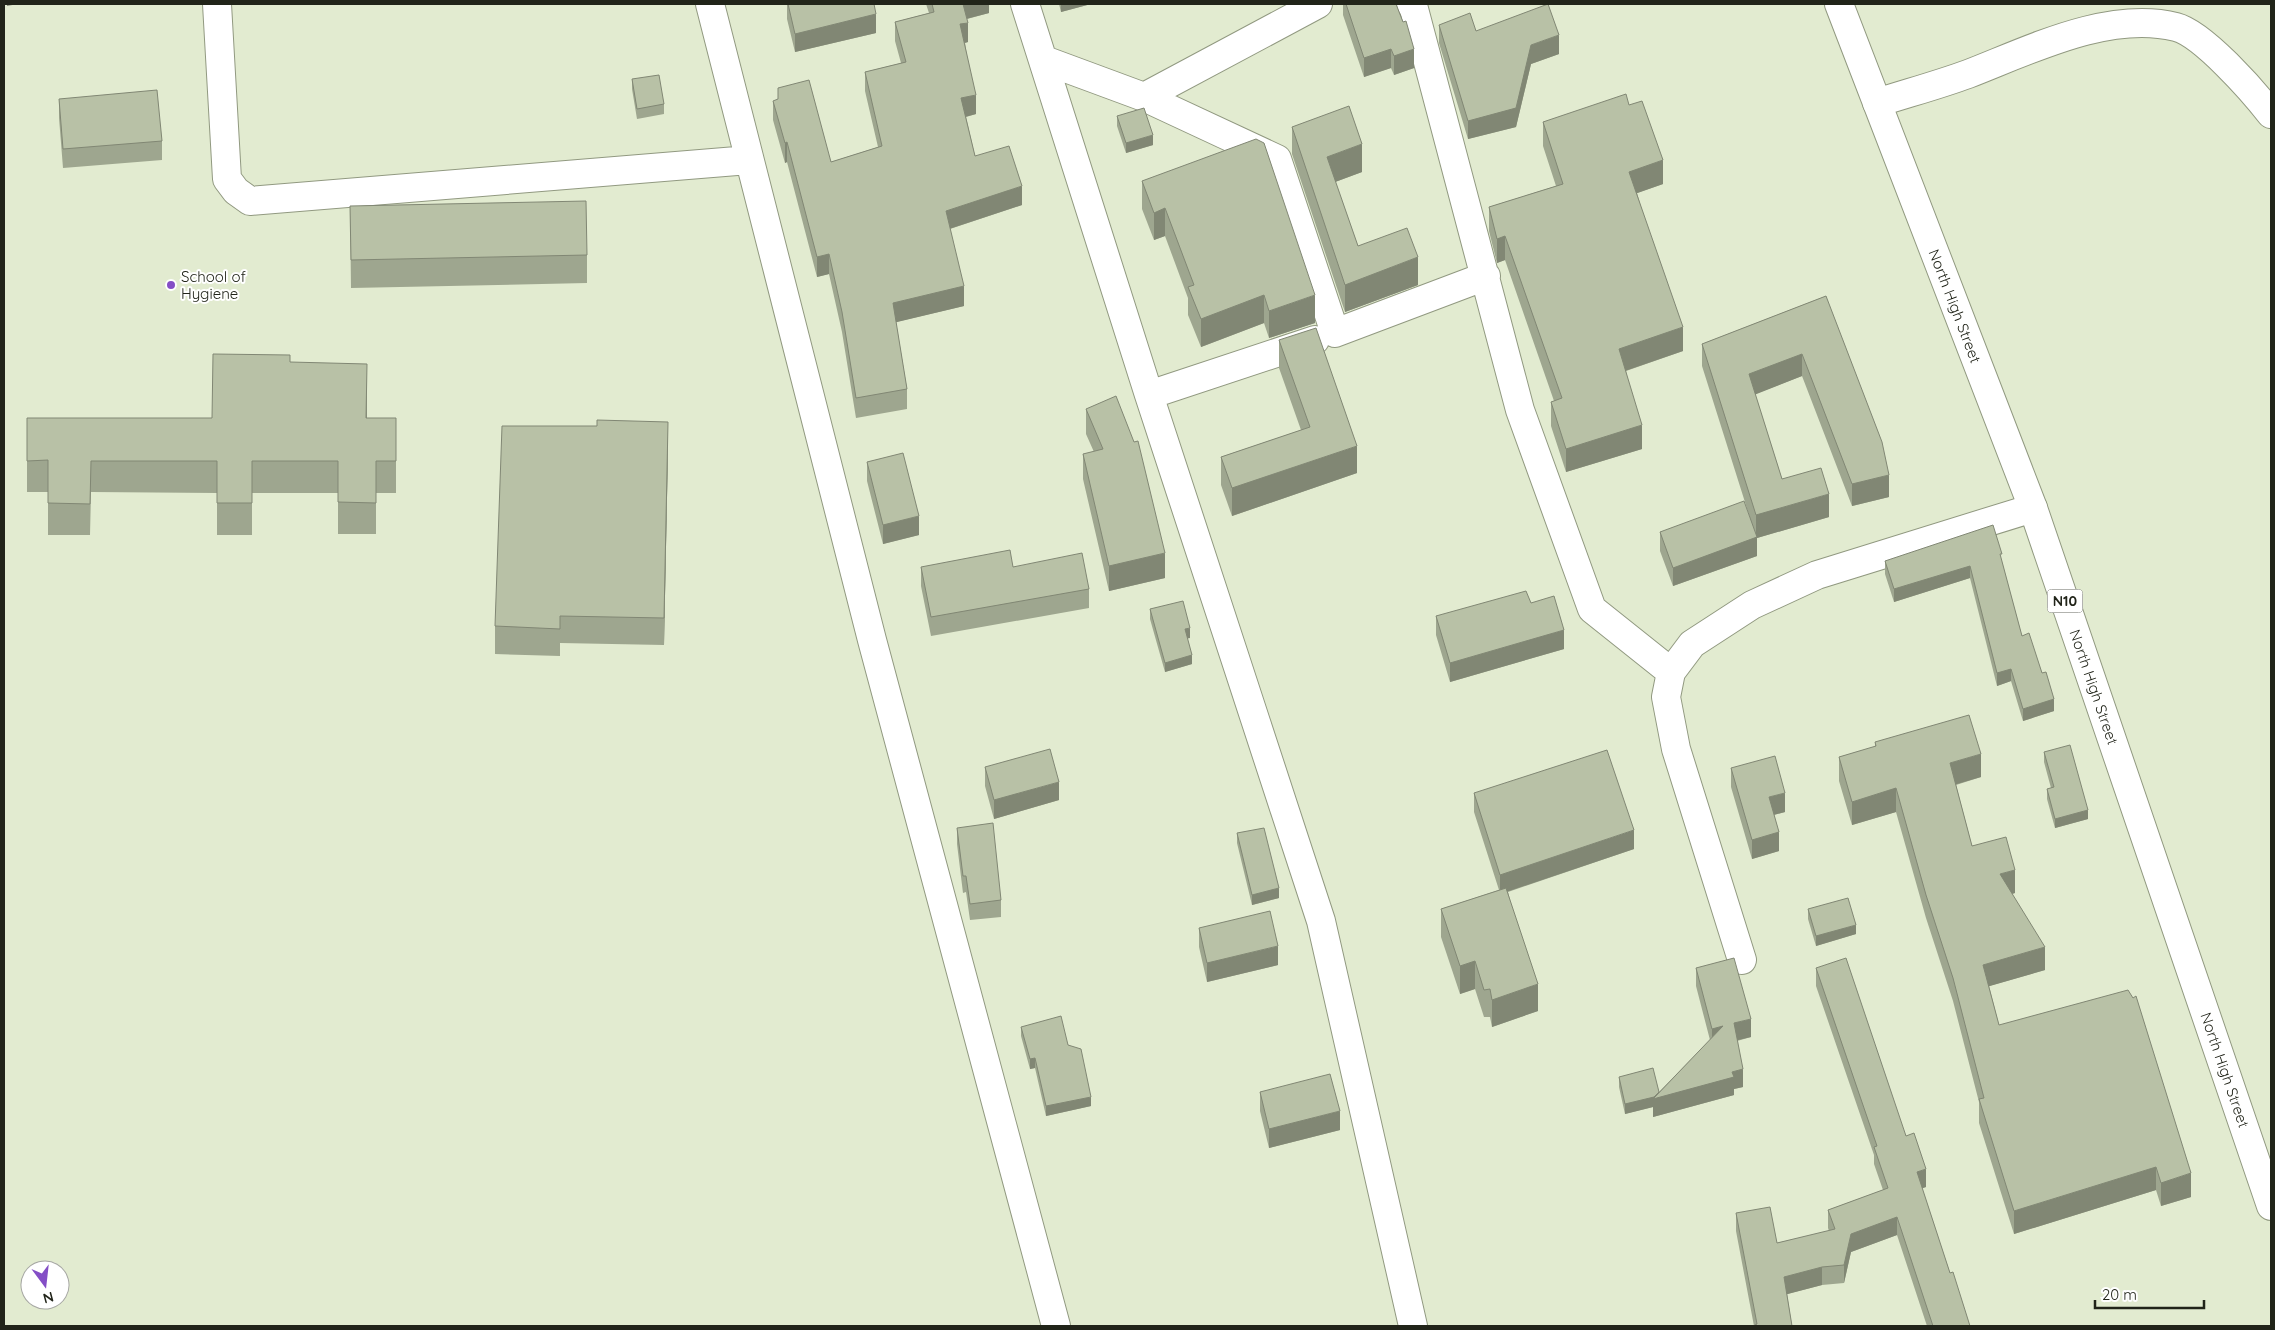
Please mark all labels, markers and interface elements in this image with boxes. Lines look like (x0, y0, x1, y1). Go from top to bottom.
street label: North High Street (1925, 246, 1985, 366)
place label: School of Hygiene (181, 267, 246, 303)
marker: School of Hygiene (165, 279, 177, 291)
road number: N10 (2048, 590, 2082, 612)
street label: North High Street (2065, 627, 2123, 747)
street label: North High Street (2196, 1010, 2254, 1130)
north arrow (20, 1260, 70, 1310)
scale bar (2095, 1278, 2204, 1310)
text: 20 m (2102, 1285, 2137, 1304)
text: N (41, 1288, 56, 1308)

